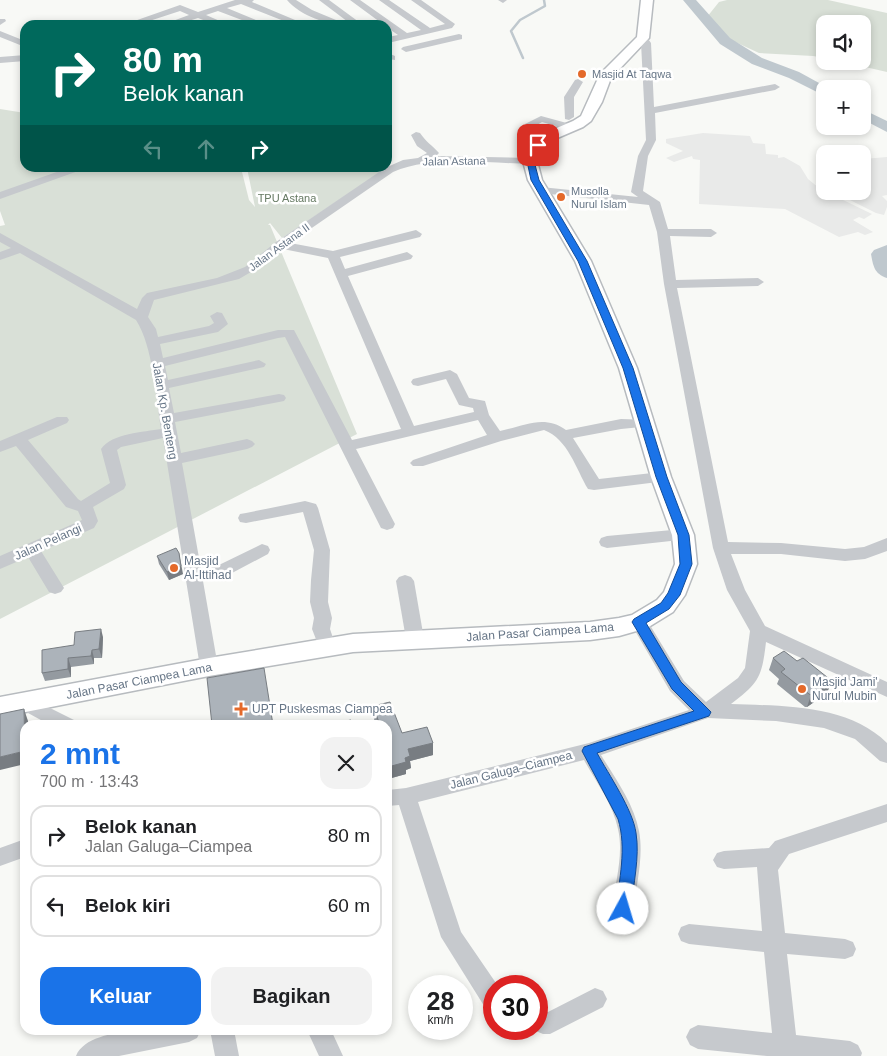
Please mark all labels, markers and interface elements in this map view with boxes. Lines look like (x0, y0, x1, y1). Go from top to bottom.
map controls (816, 15, 871, 200)
button: sound (816, 15, 871, 70)
icon: right (40, 40, 105, 105)
text: 80 m (123, 40, 203, 79)
marker: Masjid At Taqwa (576, 68, 588, 80)
place label: Masjid At Taqwa (592, 68, 672, 80)
button: + (816, 80, 871, 135)
text: Belok kanan (123, 81, 244, 106)
pin (517, 124, 559, 166)
icon: arrive (524, 131, 552, 159)
icon: left (139, 135, 167, 163)
icon: ahead (192, 135, 220, 163)
icon: right (245, 135, 273, 163)
button: − (816, 145, 871, 200)
street label: Jalan Astana (422, 154, 486, 168)
place label: Musolla Nurul Islam (571, 185, 627, 210)
marker: Musolla Nurul Islam (555, 191, 567, 203)
park label: TPU Astana (258, 192, 317, 204)
street label: Jalan Astana II (246, 221, 312, 273)
street label: Jalan Kp. Benteng (150, 361, 180, 461)
street label: Jalan Pelangi (12, 521, 84, 563)
place label: Masjid Al-Ittihad (184, 554, 231, 582)
marker: Masjid Al-Ittihad (168, 562, 180, 574)
street label: Jalan Pasar Ciampea Lama (466, 620, 615, 644)
street label: Jalan Pasar Ciampea Lama (65, 660, 213, 702)
place label: Masjid Jami' Nurul Mubin (812, 675, 878, 703)
marker: Masjid Jami' Nurul Mubin (796, 683, 808, 695)
marker: UPT Puskesmas Ciampea (234, 702, 248, 716)
place label: UPT Puskesmas Ciampea (252, 702, 393, 716)
text: 2 mnt (40, 737, 120, 770)
button: close (320, 737, 372, 789)
street label: Jalan Galuga–Ciampea (448, 748, 574, 792)
text: 700 m · 13:43 (40, 773, 139, 790)
text: Belok kanan (85, 816, 197, 837)
icon: right (42, 822, 70, 850)
text: 80 m (328, 825, 370, 846)
text: Jalan Galuga–Ciampea (85, 838, 252, 855)
position arrow (596, 882, 648, 934)
icon: left (42, 892, 70, 920)
text: Belok kiri (85, 895, 171, 916)
text: 60 m (328, 895, 370, 916)
button: Keluar (40, 967, 201, 1025)
button: Bagikan (211, 967, 372, 1025)
speed limit sign: 30 (483, 975, 548, 1040)
text: 28 (427, 987, 454, 1015)
text: km/h (427, 1013, 454, 1027)

